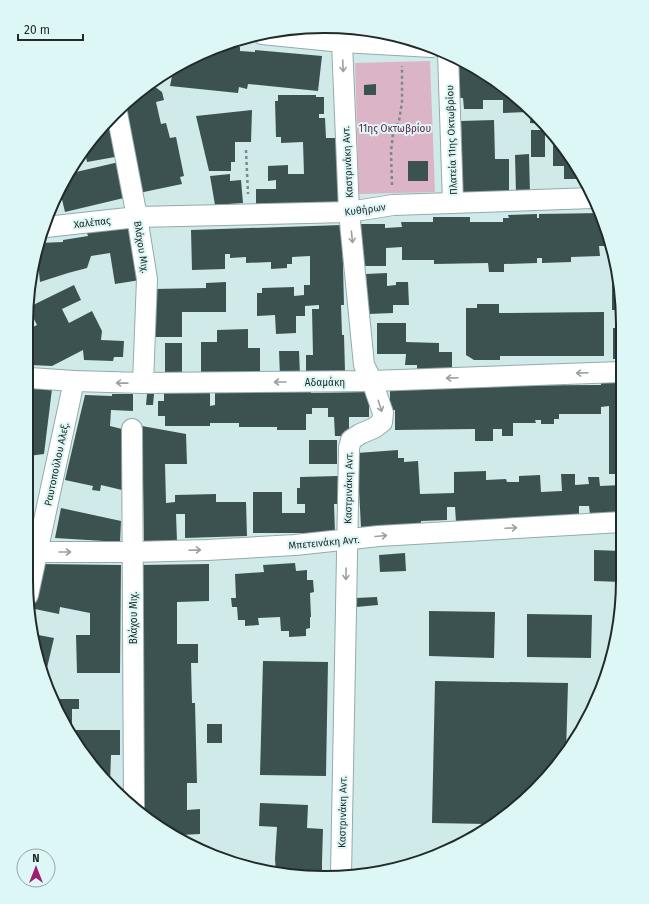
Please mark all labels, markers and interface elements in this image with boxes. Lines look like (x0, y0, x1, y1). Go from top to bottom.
scale bar (18, 16, 83, 42)
text: 20 m (24, 23, 50, 37)
one-way arrow (339, 59, 346, 72)
street label: Πλατεία 11ης Οκτωβρίου (443, 85, 460, 195)
park label: 11ης Οκτωβρίου (359, 122, 431, 135)
street label: Καστρινάκη Αντ. (339, 126, 356, 198)
street label: Κυθήρων (344, 201, 387, 219)
street label: Χαλέπας (73, 214, 112, 231)
street label: Βλάχου Μιχ. (131, 220, 152, 274)
one-way arrow (348, 230, 356, 243)
one-way arrow (576, 369, 589, 377)
one-way arrow (446, 374, 459, 382)
street label: Αδαμάκη (305, 376, 345, 389)
one-way arrow (274, 378, 287, 386)
one-way arrow (116, 379, 129, 386)
one-way arrow (377, 399, 385, 411)
street label: Ραυτοπούλου Αλεξ. (41, 421, 72, 507)
street label: Καστρινάκη Αντ. (341, 452, 356, 524)
one-way arrow (504, 525, 517, 532)
street label: Μπετεινάκη Αντ. (288, 533, 360, 552)
one-way arrow (374, 533, 387, 540)
one-way arrow (188, 546, 201, 554)
one-way arrow (58, 548, 71, 556)
one-way arrow (343, 567, 350, 580)
street label: Βλάχου Μιχ. (127, 592, 140, 644)
street label: Καστρινάκη Αντ. (335, 776, 350, 848)
north arrow (16, 848, 56, 888)
text: N (32, 852, 40, 865)

